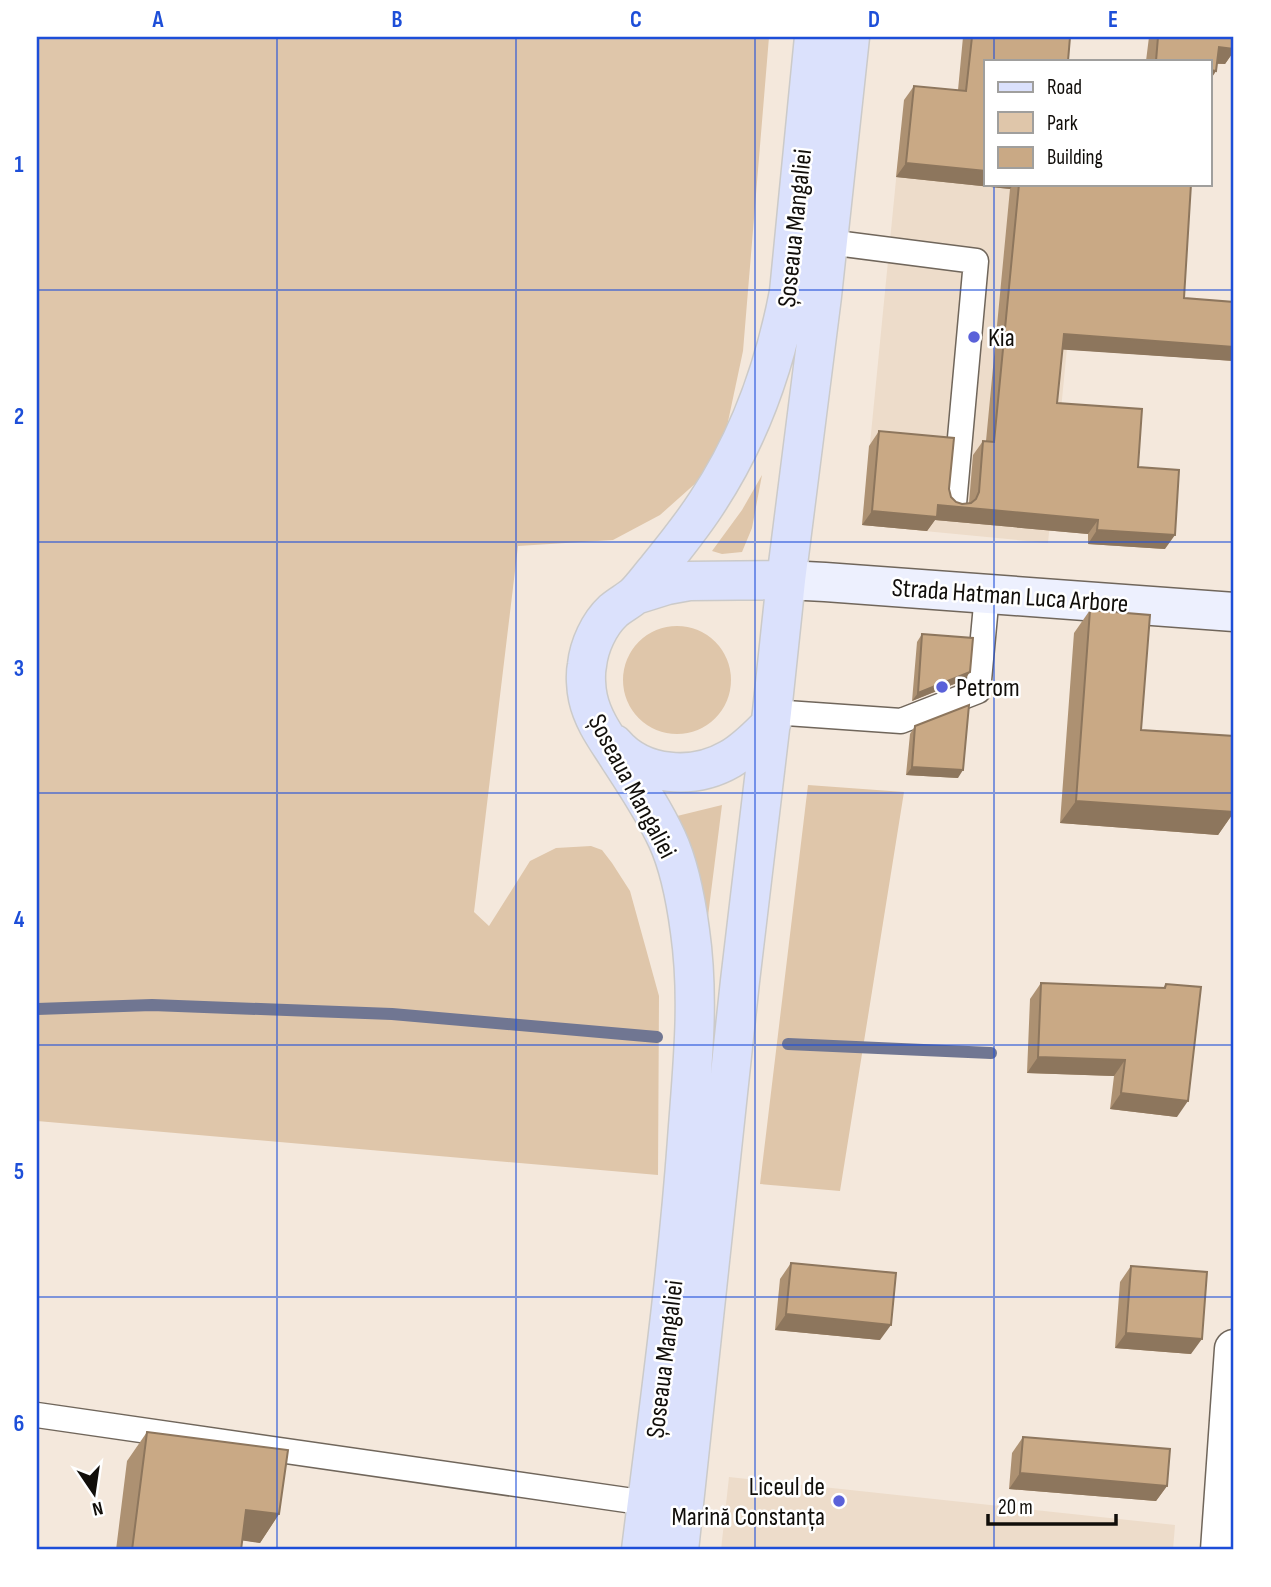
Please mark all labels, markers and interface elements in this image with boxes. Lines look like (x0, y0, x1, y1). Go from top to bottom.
text: A (152, 6, 165, 34)
text: B (392, 6, 403, 34)
text: C (630, 6, 642, 34)
text: D (868, 6, 880, 34)
text: E (1108, 6, 1118, 34)
legend (984, 60, 1212, 186)
text: Road (1047, 75, 1082, 100)
text: Park (1047, 111, 1078, 136)
text: Building (1047, 145, 1103, 170)
street label: Șoseaua Mangaliei (772, 148, 819, 309)
text: 1 (14, 151, 24, 179)
place label: Kia (988, 323, 1015, 354)
marker: Kia (966, 329, 982, 345)
text: 2 (14, 403, 24, 431)
street label: Strada Hatman Luca Arbore (891, 573, 1129, 620)
text: 3 (14, 655, 24, 683)
place label: Petrom (956, 673, 1020, 704)
marker: Petrom (934, 679, 950, 695)
street label: Șoseaua Mangaliei (581, 709, 683, 864)
text: 4 (14, 906, 25, 934)
text: 5 (14, 1158, 24, 1186)
street label: Șoseaua Mangaliei (640, 1278, 691, 1440)
text: 6 (14, 1410, 24, 1438)
north arrow (60, 1458, 130, 1528)
place label: Liceul de Marină Constanța (671, 1472, 825, 1533)
scale bar (988, 1482, 1115, 1526)
marker: Liceul de Marină Constanța (831, 1493, 847, 1509)
text: 20 m (998, 1495, 1033, 1520)
text: N (90, 1496, 105, 1520)

